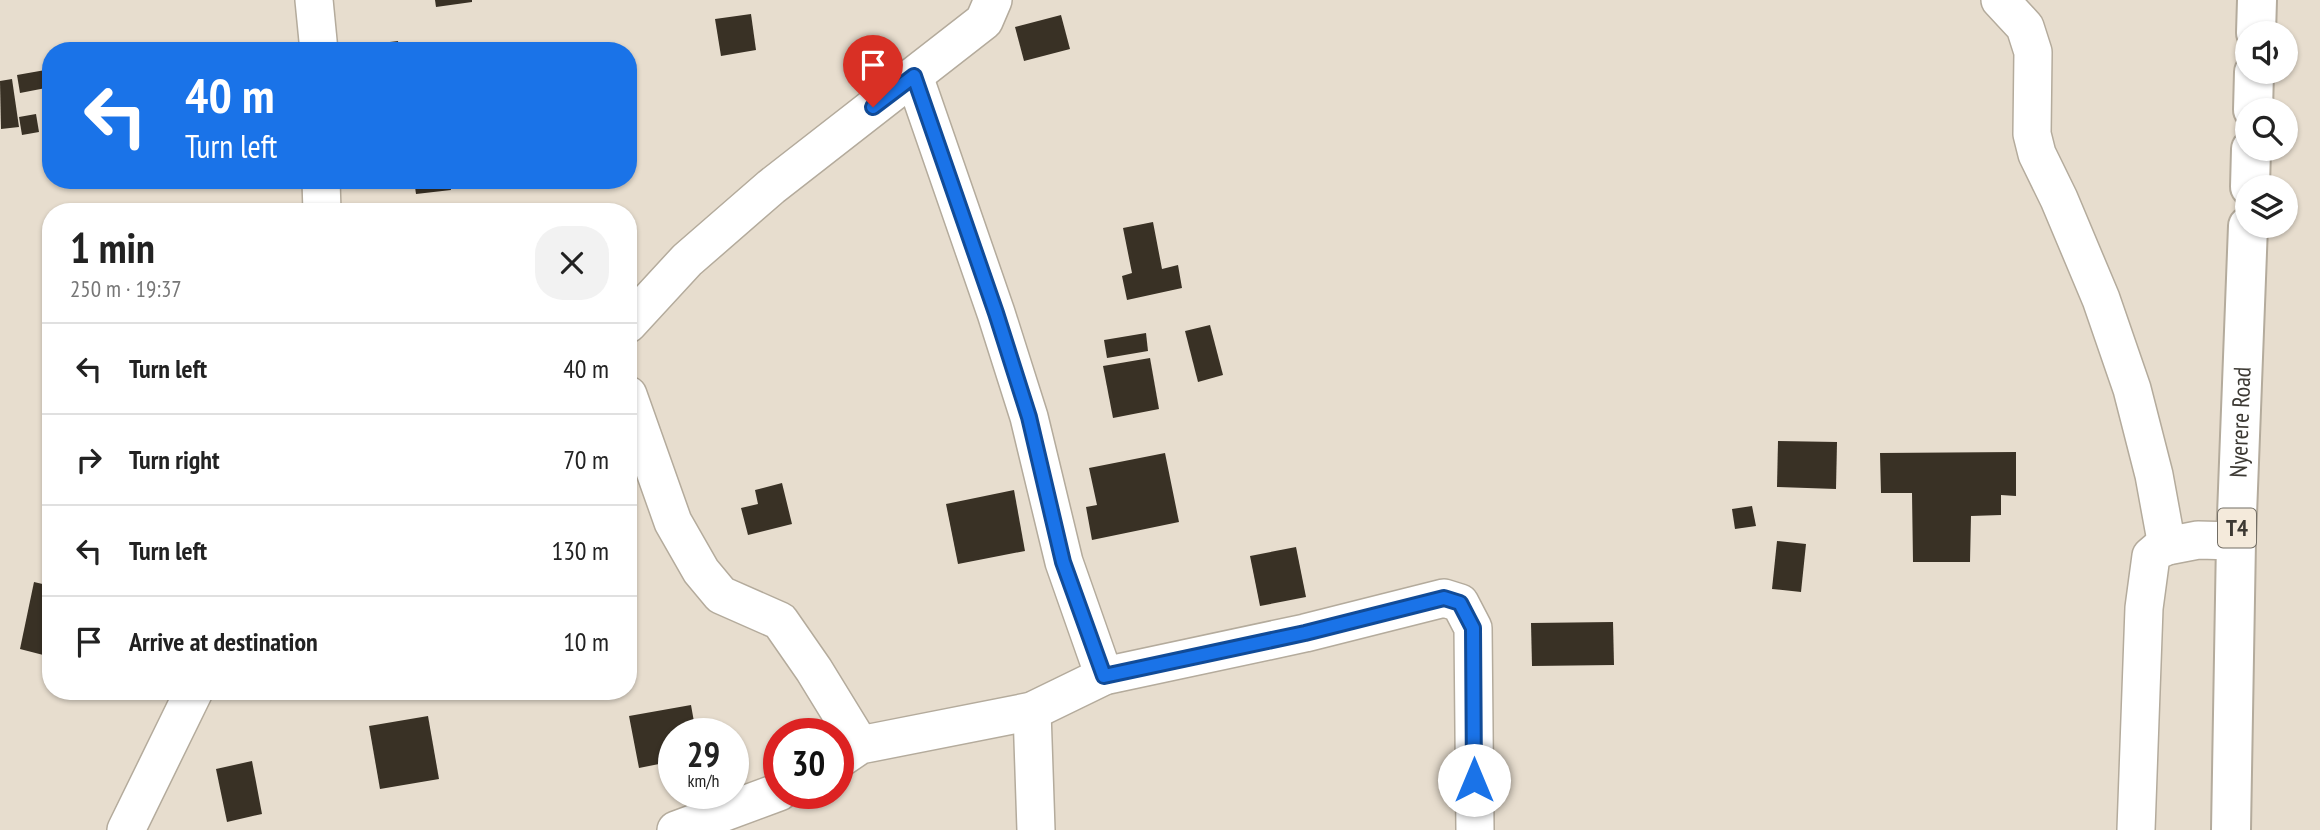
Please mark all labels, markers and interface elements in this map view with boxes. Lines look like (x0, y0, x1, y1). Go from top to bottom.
map controls (2235, 21, 2298, 238)
button: sound (2235, 21, 2298, 84)
pin (843, 35, 903, 107)
icon: arrive (854, 46, 892, 84)
text: 40 m (185, 63, 274, 127)
icon: left (70, 70, 161, 161)
button: search (2235, 98, 2298, 161)
text: Turn left (185, 125, 277, 167)
button: layers (2235, 175, 2298, 238)
text: 1 min (70, 220, 155, 275)
button: close (535, 226, 609, 300)
text: 250 m · 19:37 (70, 274, 182, 303)
icon: left (70, 350, 108, 388)
text: Turn left (129, 352, 207, 385)
text: 40 m (563, 352, 609, 385)
street label: Nyerere Road (2222, 366, 2258, 478)
icon: right (70, 441, 108, 479)
text: Turn right (129, 443, 220, 476)
text: 70 m (563, 443, 609, 476)
road number: T4 (2218, 508, 2256, 548)
icon: left (70, 532, 108, 570)
text: Turn left (129, 534, 207, 567)
text: 130 m (551, 534, 609, 567)
icon: arrive (70, 623, 108, 661)
text: Arrive at destination (129, 625, 318, 658)
text: 10 m (563, 625, 609, 658)
speed limit sign: 30 (763, 718, 854, 809)
text: 29 (687, 731, 720, 777)
position arrow (1437, 743, 1511, 817)
text: km/h (688, 769, 719, 792)

